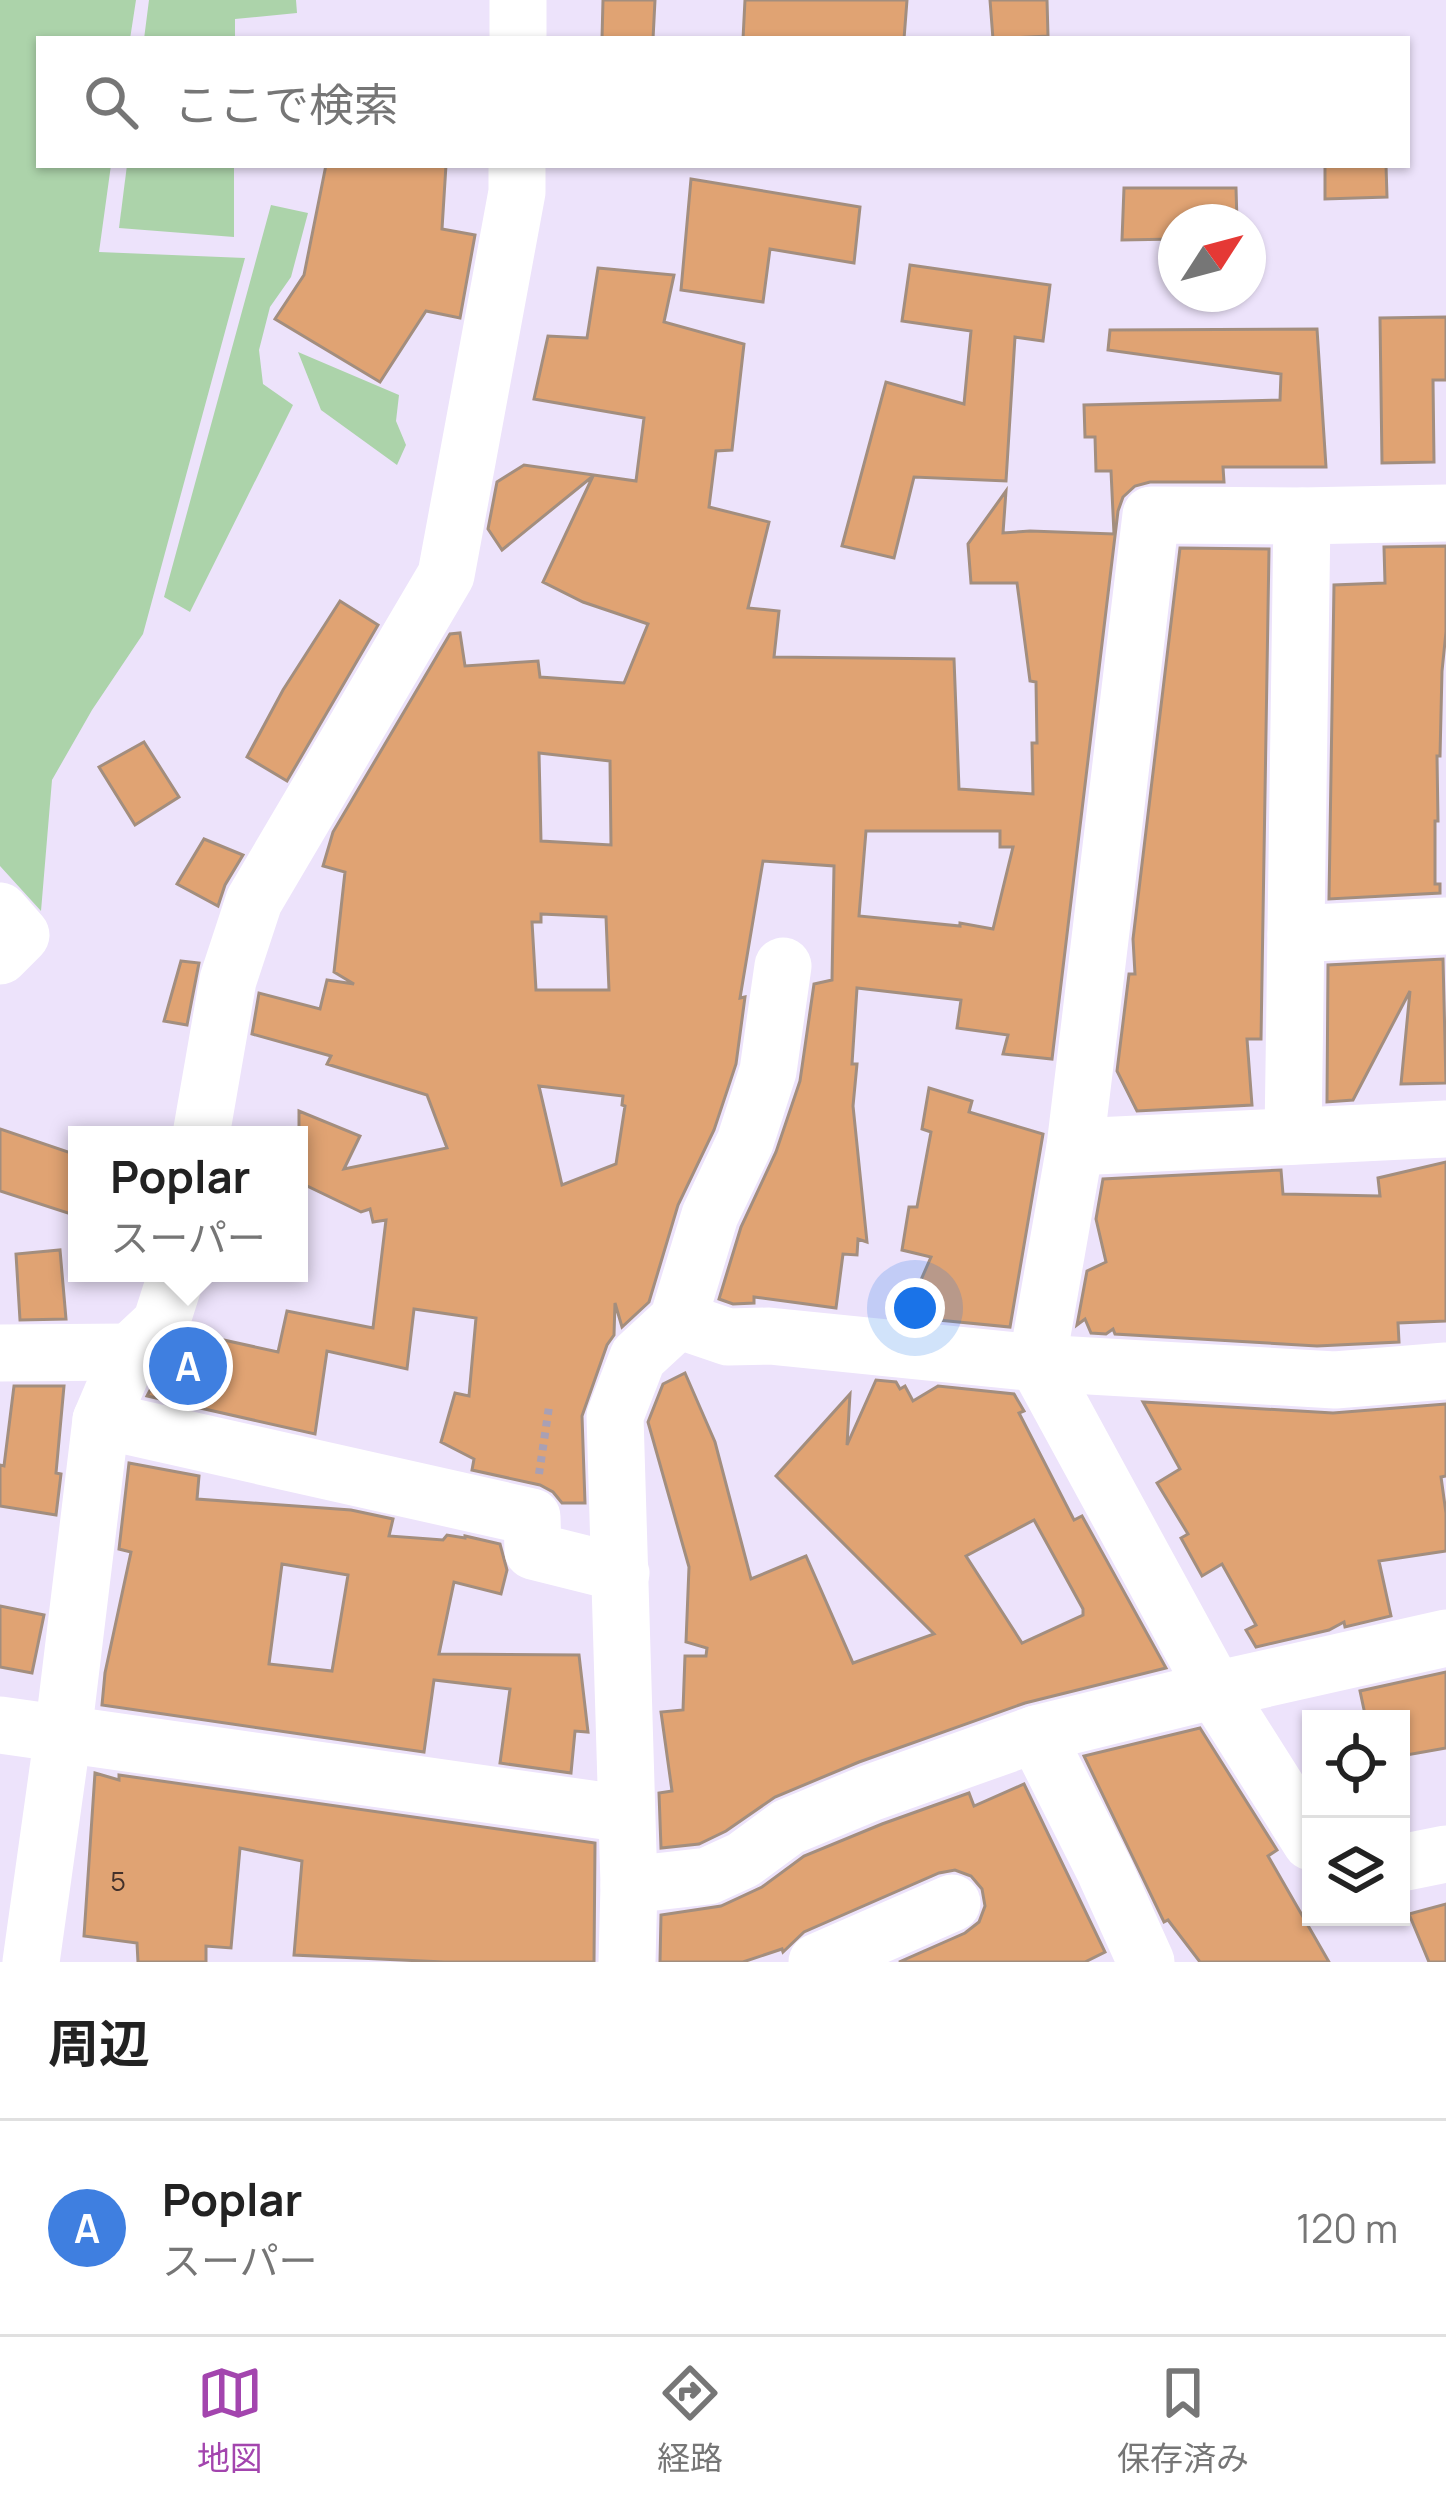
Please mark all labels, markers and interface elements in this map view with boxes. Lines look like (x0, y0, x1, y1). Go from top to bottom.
search box (36, 36, 1410, 168)
icon: search (78, 69, 144, 135)
text: ここで検索 (174, 73, 399, 135)
north arrow (1158, 204, 1266, 312)
popup (68, 1126, 308, 1282)
text: Poplar (110, 1145, 251, 1207)
text: スーパー (110, 1210, 266, 1264)
your location (885, 1278, 945, 1338)
pin: A (149, 1321, 227, 1411)
map controls (1302, 1710, 1410, 1926)
button: locate (1302, 1710, 1410, 1818)
button: layers (1302, 1818, 1410, 1926)
house number: 5 (110, 1862, 126, 1899)
text: 周辺 (48, 2008, 150, 2077)
text: Poplar (162, 2168, 302, 2230)
text: A (74, 2201, 100, 2255)
text: 120 m (1296, 2201, 1398, 2255)
text: スーパー (162, 2233, 318, 2287)
tab: 地図 (197, 2360, 263, 2480)
tab: 経路 (657, 2360, 723, 2480)
tab: 保存済み (1117, 2360, 1249, 2480)

